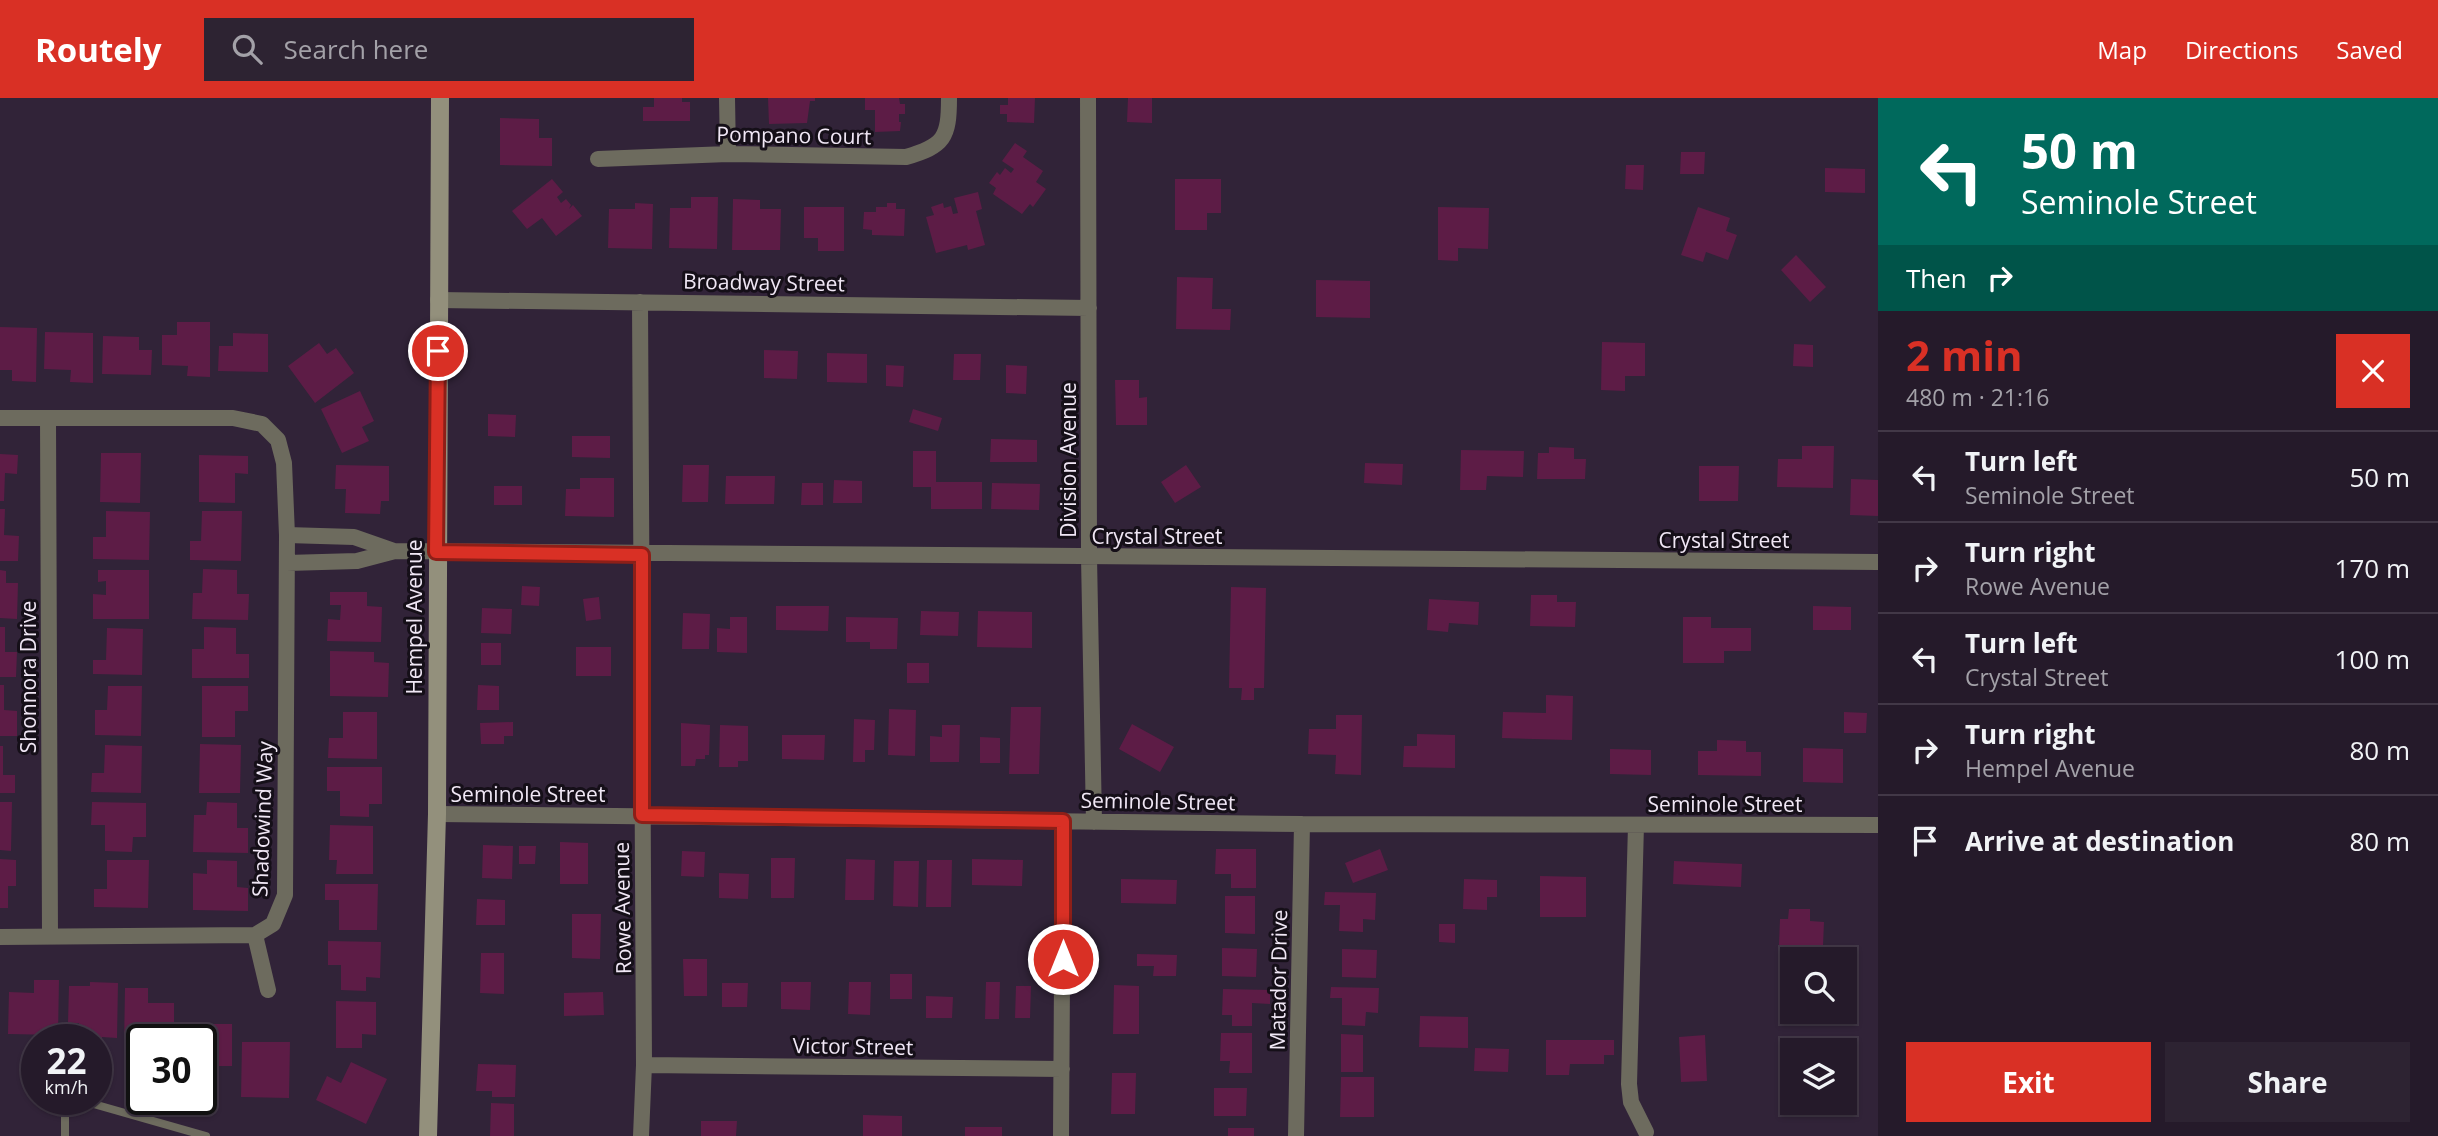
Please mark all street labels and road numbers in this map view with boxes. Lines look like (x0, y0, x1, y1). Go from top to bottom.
street label: Pompano Court (716, 120, 872, 150)
street label: Broadway Street (683, 267, 845, 297)
street label: Division Avenue (1054, 382, 1082, 538)
street label: Crystal Street (1092, 522, 1222, 550)
street label: Crystal Street (1659, 526, 1789, 554)
street label: Hempel Avenue (400, 539, 428, 695)
street label: Shonnora Drive (14, 601, 42, 753)
street label: Shadowind Way (245, 740, 279, 897)
street label: Seminole Street (451, 780, 605, 808)
street label: Seminole Street (1080, 786, 1236, 816)
street label: Seminole Street (1648, 790, 1802, 818)
street label: Rowe Avenue (607, 842, 637, 974)
street label: Matador Drive (1263, 909, 1293, 1051)
street label: Victor Street (792, 1031, 914, 1061)

